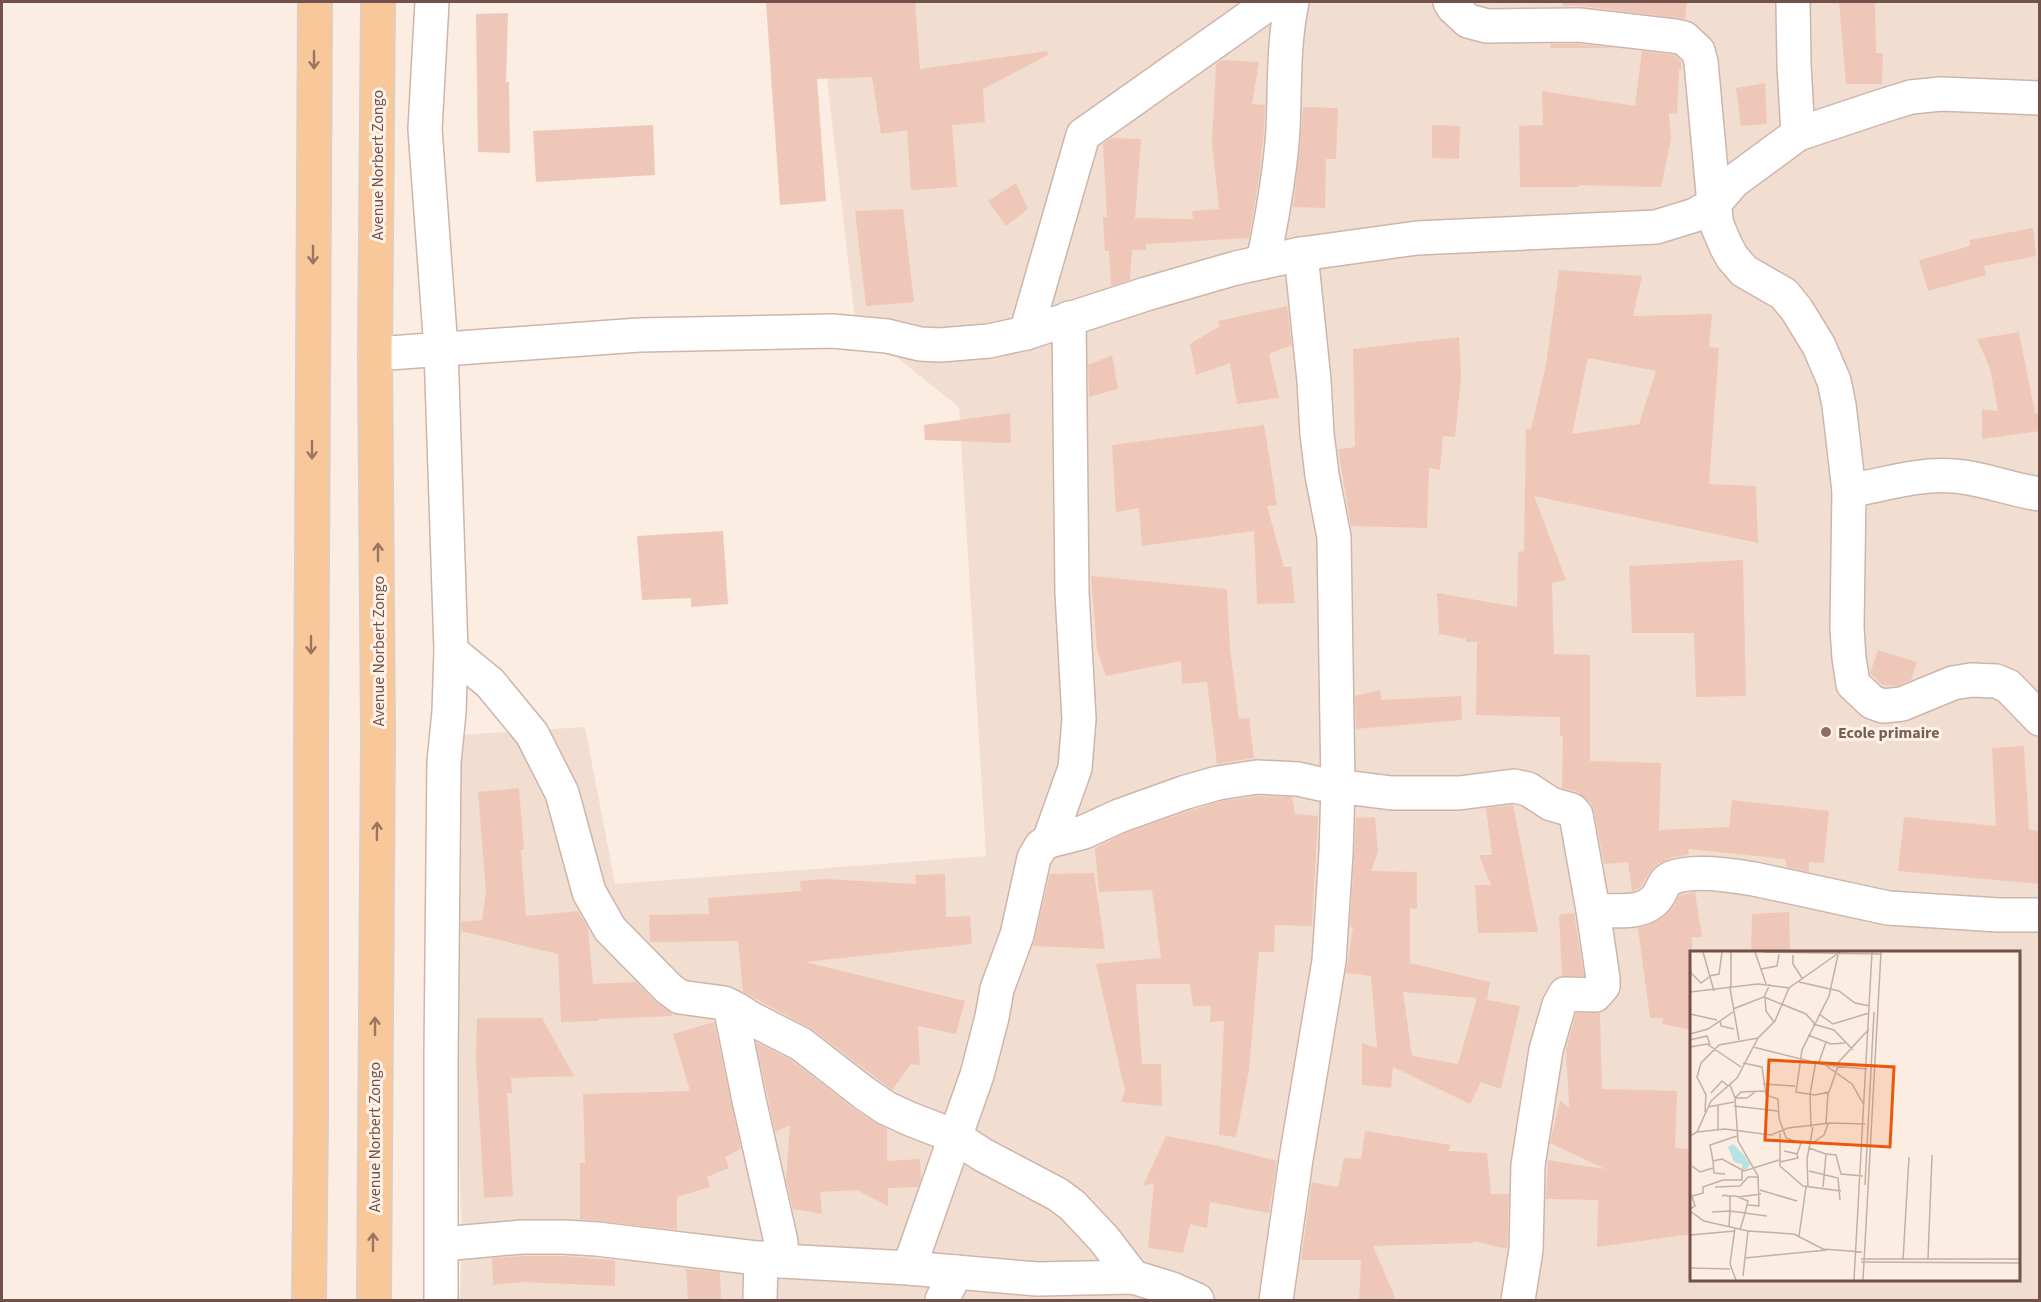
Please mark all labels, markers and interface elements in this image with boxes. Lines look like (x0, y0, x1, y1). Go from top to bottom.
one-way arrow (309, 49, 320, 69)
street label: Avenue Norbert Zongo (367, 90, 389, 240)
one-way arrow (307, 244, 319, 264)
one-way arrow (306, 439, 318, 459)
one-way arrow (372, 543, 384, 563)
street label: Avenue Norbert Zongo (368, 576, 390, 726)
one-way arrow (306, 634, 317, 654)
place label: Ecole primaire (1838, 722, 1940, 744)
marker: Ecole primaire (1819, 725, 1833, 739)
one-way arrow (371, 822, 383, 842)
inset map (1690, 951, 2020, 1281)
one-way arrow (369, 1017, 381, 1037)
street label: Avenue Norbert Zongo (364, 1062, 386, 1212)
one-way arrow (367, 1233, 379, 1253)

